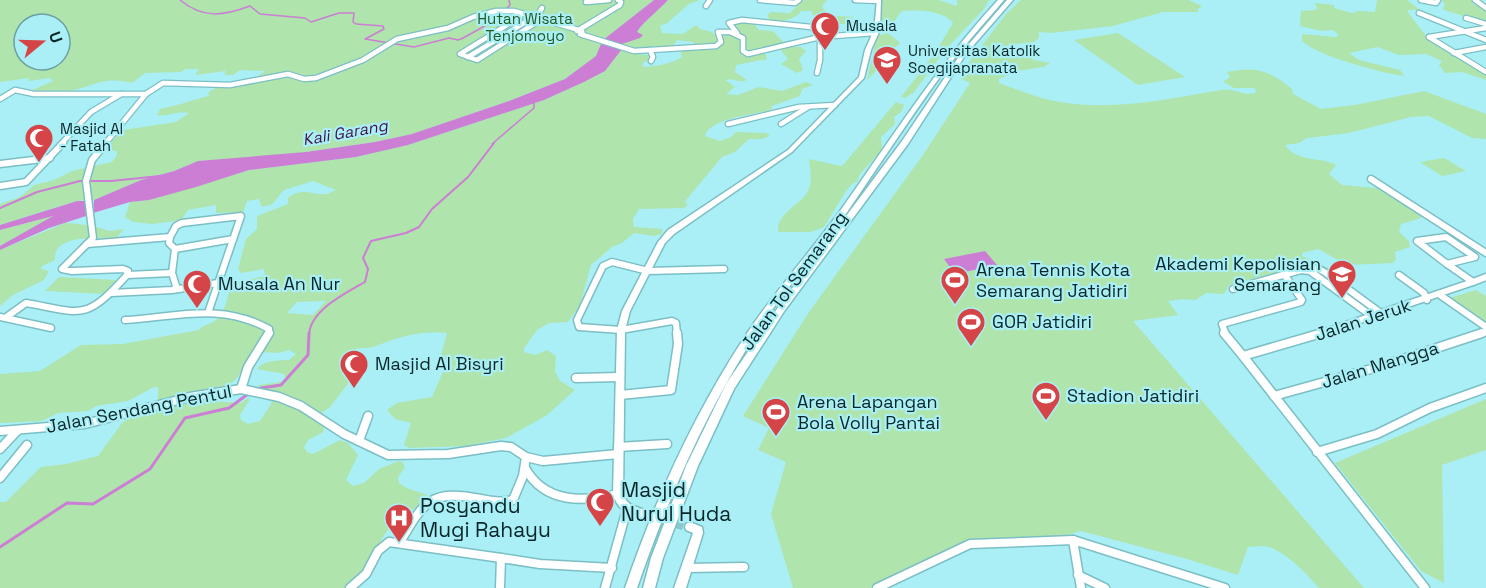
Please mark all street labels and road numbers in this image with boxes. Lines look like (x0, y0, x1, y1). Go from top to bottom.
street label: Jalan Tol Semarang (735, 207, 852, 355)
street label: Jalan Jeruk (1312, 293, 1414, 346)
street label: Jalan Mangga (1318, 336, 1441, 393)
street label: Jalan Sendang Pentul (44, 379, 234, 438)

